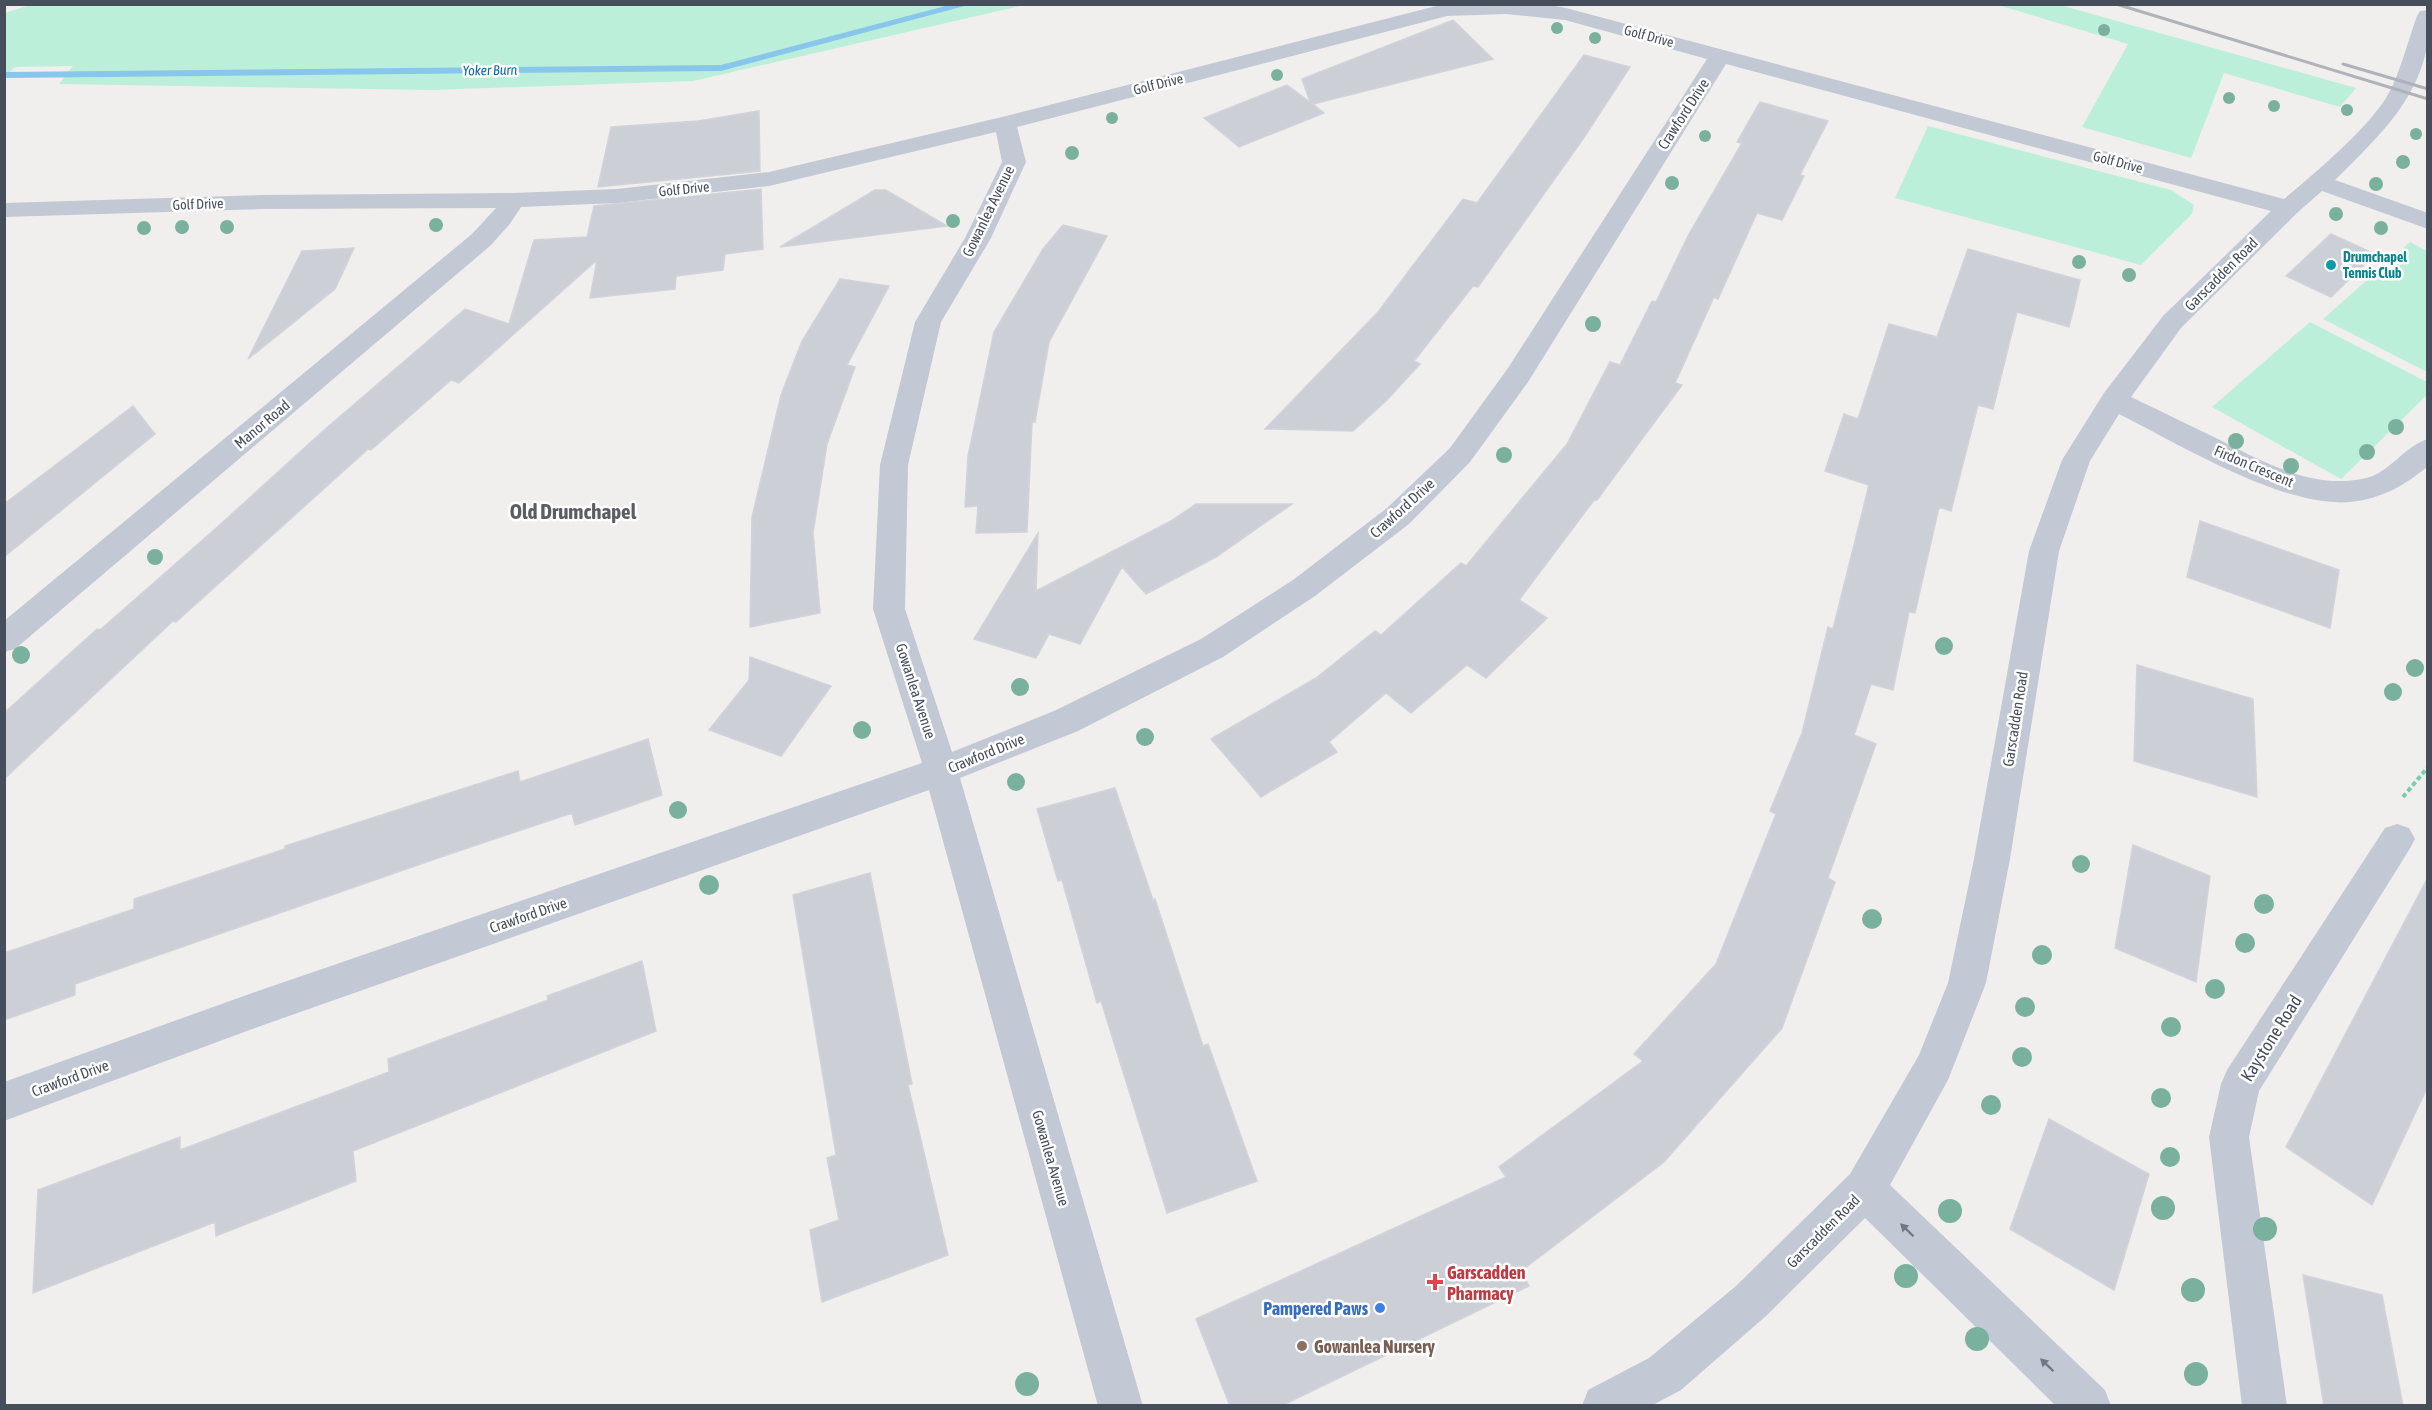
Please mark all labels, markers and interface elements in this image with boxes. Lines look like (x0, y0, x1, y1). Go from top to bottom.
street label: Golf Drive (1622, 22, 1676, 50)
water label: Yoker Burn (463, 62, 518, 78)
street label: Golf Drive (1131, 70, 1185, 98)
street label: Crawford Drive (1654, 75, 1712, 152)
street label: Golf Drive (2091, 148, 2145, 176)
street label: Gowanlea Avenue (959, 163, 1017, 259)
street label: Golf Drive (658, 178, 710, 200)
street label: Golf Drive (172, 195, 224, 213)
street label: Garscadden Road (2181, 234, 2261, 314)
place label: Drumchapel Tennis Club (2343, 249, 2407, 281)
marker: Drumchapel Tennis Club (2324, 258, 2338, 272)
street label: Manor Road (231, 396, 293, 452)
street label: Firdon Crescent (2212, 442, 2296, 490)
street label: Crawford Drive (1366, 475, 1438, 541)
district label: Old Drumchapel (510, 499, 637, 523)
street label: Gowanlea Avenue (893, 641, 939, 741)
street label: Garscadden Road (1999, 670, 2031, 768)
street label: Crawford Drive (945, 730, 1027, 776)
street label: Crawford Drive (487, 894, 569, 936)
street label: Kaystone Road (2236, 991, 2306, 1085)
street label: Crawford Drive (29, 1056, 111, 1100)
street label: Gowanlea Avenue (1029, 1108, 1073, 1208)
street label: Garscadden Road (1783, 1191, 1863, 1271)
one-way arrow (1900, 1223, 1914, 1237)
place label: Garscadden Pharmacy (1447, 1262, 1526, 1304)
marker: Garscadden Pharmacy (1428, 1275, 1442, 1289)
place label: Pampered Paws (1263, 1298, 1369, 1319)
marker: Pampered Paws (1373, 1301, 1387, 1315)
place label: Gowanlea Nursery (1314, 1336, 1436, 1357)
marker: Gowanlea Nursery (1295, 1339, 1309, 1353)
one-way arrow (2040, 1358, 2055, 1372)

